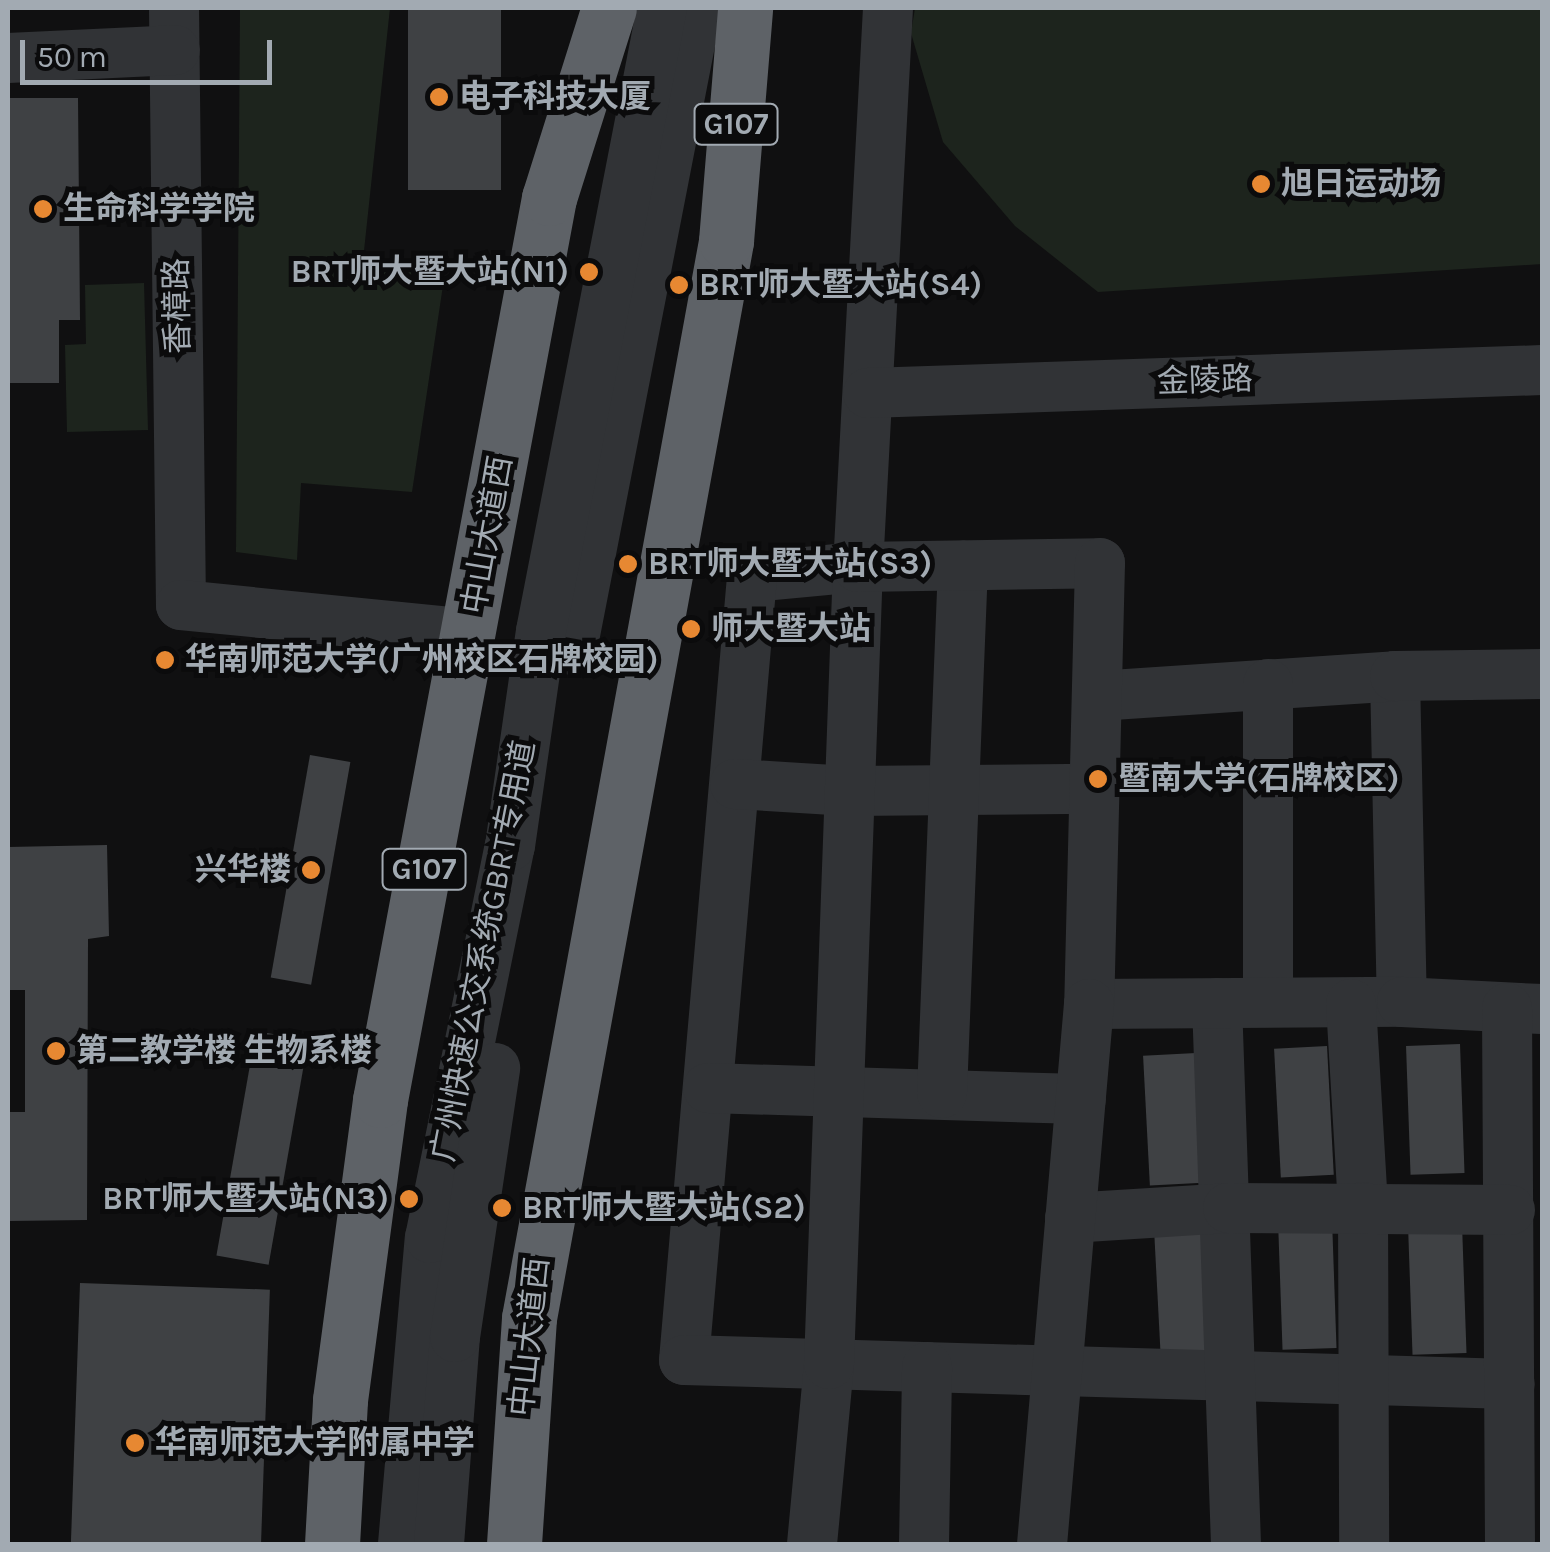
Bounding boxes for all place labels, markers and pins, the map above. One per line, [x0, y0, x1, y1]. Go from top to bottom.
place label: 电子科技大厦 [459, 78, 651, 116]
marker: 电子科技大厦 [428, 86, 450, 108]
place label: 旭日运动场 [1281, 165, 1441, 203]
marker: 旭日运动场 [1250, 173, 1272, 195]
place label: 生命科学学院 [63, 190, 255, 228]
marker: 生命科学学院 [32, 198, 54, 220]
place label: BRT师大暨大站(N1) [291, 253, 569, 291]
marker: BRT师大暨大站(N1) [578, 261, 600, 283]
place label: BRT师大暨大站(S4) [699, 266, 982, 304]
marker: BRT师大暨大站(S4) [668, 274, 690, 296]
place label: BRT师大暨大站(S3) [648, 545, 932, 583]
marker: BRT师大暨大站(S3) [617, 553, 639, 575]
place label: 师大暨大站 [711, 610, 871, 648]
marker: 师大暨大站 [680, 618, 702, 640]
place label: 华南师范大学(广州校区石牌校园) [185, 641, 659, 679]
marker: 华南师范大学(广州校区石牌校园) [154, 649, 176, 671]
place label: 暨南大学(石牌校区) [1118, 760, 1400, 798]
marker: 暨南大学(石牌校区) [1087, 768, 1109, 790]
place label: 兴华楼 [195, 851, 291, 889]
marker: 兴华楼 [300, 859, 322, 881]
place label: 第二教学楼 生物系楼 [76, 1032, 372, 1070]
marker: 第二教学楼 生物系楼 [45, 1040, 67, 1062]
place label: BRT师大暨大站(N3) [102, 1180, 389, 1218]
marker: BRT师大暨大站(N3) [398, 1188, 420, 1210]
place label: BRT师大暨大站(S2) [522, 1189, 806, 1227]
marker: BRT师大暨大站(S2) [491, 1197, 513, 1219]
place label: 华南师范大学附属中学 [155, 1424, 475, 1462]
marker: 华南师范大学附属中学 [124, 1432, 146, 1454]

